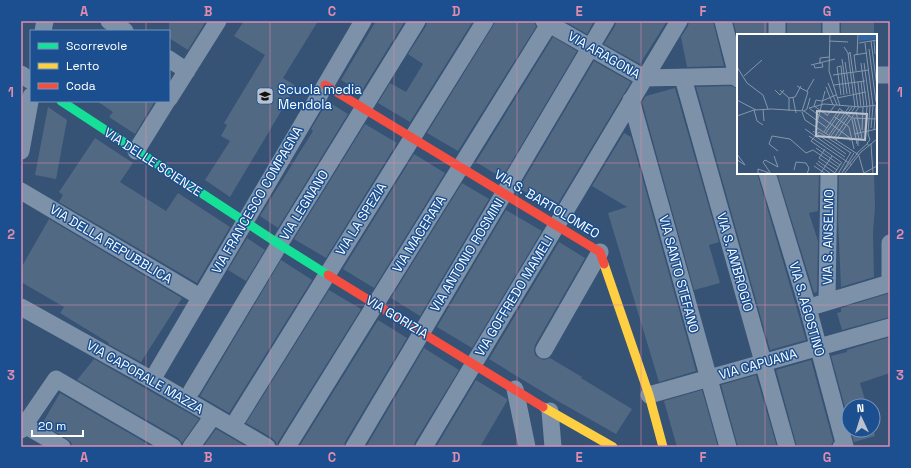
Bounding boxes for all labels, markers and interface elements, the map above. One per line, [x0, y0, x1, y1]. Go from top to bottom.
text: A [80, 3, 89, 20]
text: B [204, 3, 213, 20]
text: C [328, 3, 336, 20]
text: D [452, 3, 461, 20]
text: E [575, 3, 583, 20]
text: F [700, 3, 707, 20]
text: G [823, 3, 831, 20]
street label: VIA ARAGONA [565, 27, 643, 83]
legend [30, 30, 170, 102]
inset map [737, 34, 877, 174]
text: Scorrevole [66, 38, 127, 54]
text: Lento [66, 58, 100, 74]
text: Coda [66, 78, 96, 94]
place label: Scuola media Mendola [278, 81, 362, 113]
text: 1 [8, 84, 14, 101]
text: 1 [897, 84, 903, 101]
school or university icon: Scuola media Mendola [255, 86, 275, 106]
street label: VIA FRANCESCO COMPAGNA [208, 123, 306, 277]
street label: VIA DELLE SCIENZE [101, 124, 205, 200]
street label: VIA S. BARTOLOMEO [491, 166, 603, 242]
street label: VIA LEGNANO [276, 167, 332, 243]
street label: VIA LA SPEZIA [332, 179, 390, 259]
street label: VIA S. ANSELMO [819, 189, 837, 285]
street label: VIA MACERATA [389, 192, 449, 276]
street label: VIA ANTONIO ROSMINI [426, 195, 508, 315]
street label: VIA DELLA REPUBBLICA [47, 201, 175, 287]
street label: VIA S. AMBROGIO [713, 211, 757, 313]
street label: VIA SANTO STEFANO [655, 213, 703, 335]
text: 2 [7, 226, 15, 243]
text: 2 [896, 226, 904, 243]
street label: VIA GOFFREDO MAMELI [471, 232, 557, 360]
street label: VIA S. AGOSTINO [785, 260, 829, 358]
street label: VIA GORIZIA [363, 292, 431, 342]
street label: VIA CAPORALE MAZZA [83, 337, 207, 417]
street label: VIA CAPUANA [717, 345, 799, 383]
text: 3 [7, 367, 15, 384]
text: 3 [896, 367, 904, 384]
north arrow [841, 398, 881, 438]
text: N [856, 401, 864, 415]
scale bar [32, 412, 83, 438]
text: 20 m [38, 418, 66, 434]
text: A [80, 449, 89, 466]
text: B [204, 449, 213, 466]
text: C [328, 449, 336, 466]
text: D [452, 449, 461, 466]
text: E [575, 449, 583, 466]
text: F [700, 449, 707, 466]
text: G [823, 449, 831, 466]

